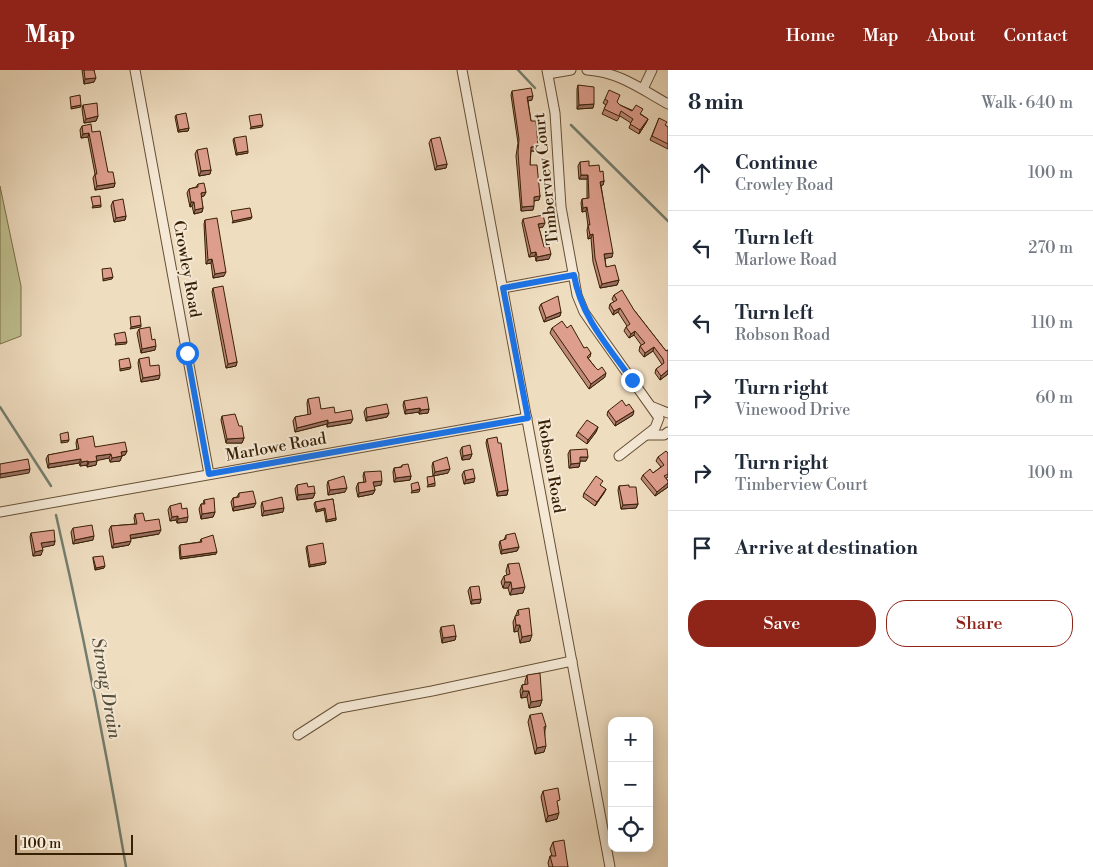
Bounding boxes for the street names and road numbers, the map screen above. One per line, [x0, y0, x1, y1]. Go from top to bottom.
street label: Timberview Court [529, 112, 563, 246]
street label: Crowley Road [169, 219, 205, 319]
street label: Robson Road [533, 417, 569, 515]
street label: Marlowe Road [224, 428, 328, 466]

